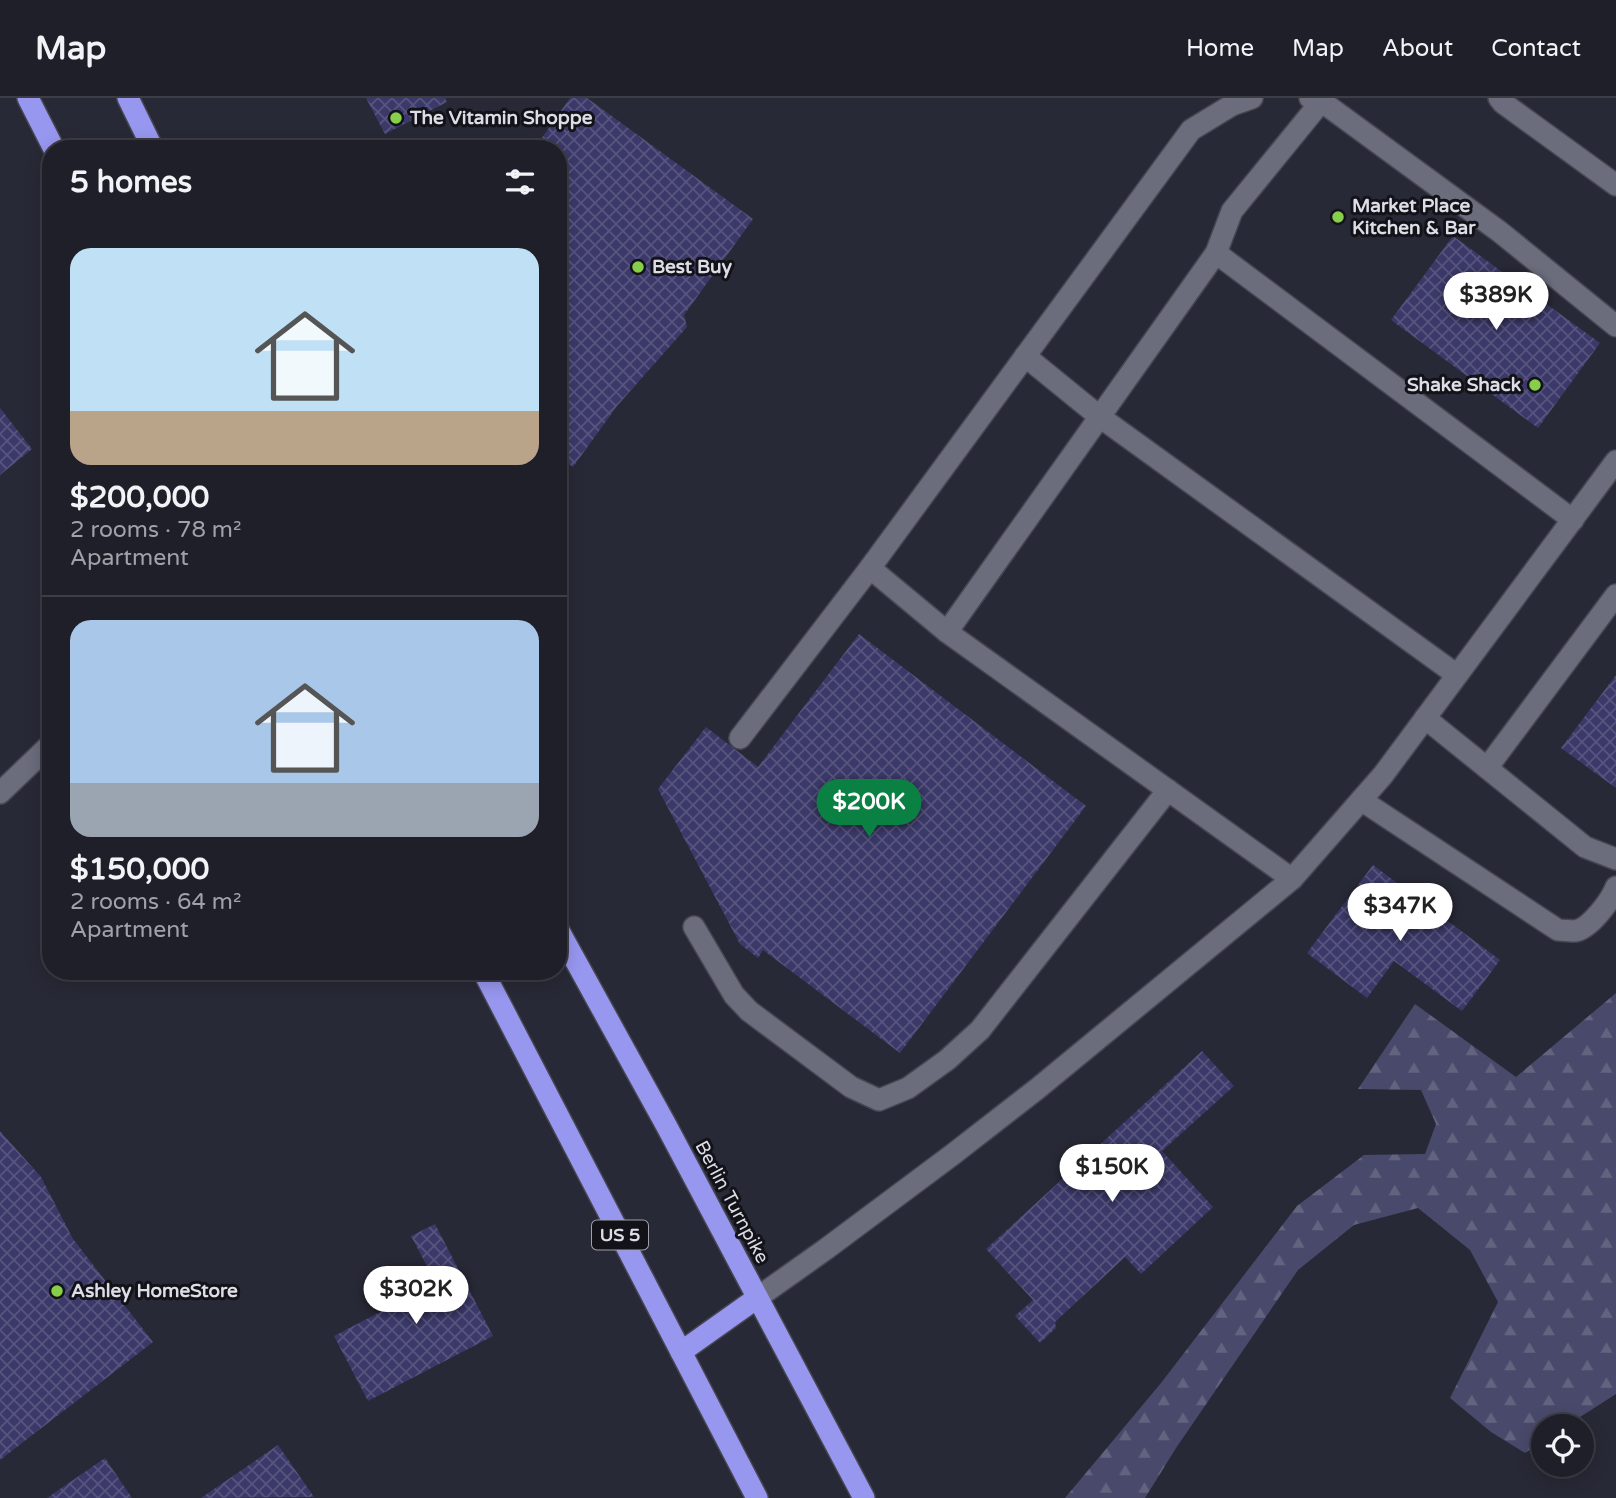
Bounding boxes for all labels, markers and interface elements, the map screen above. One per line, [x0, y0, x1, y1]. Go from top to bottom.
text: Map [35, 29, 106, 68]
text: Home [1186, 34, 1254, 63]
text: Map [1292, 34, 1344, 63]
text: About [1382, 34, 1453, 63]
text: Contact [1491, 34, 1581, 63]
place label: The Vitamin Shoppe [409, 107, 593, 130]
marker: The Vitamin Shoppe [388, 110, 404, 126]
icon: filters [501, 163, 539, 201]
text: 5 homes [70, 164, 192, 201]
place label: Market Place Kitchen & Bar [1352, 195, 1476, 239]
marker: Market Place Kitchen & Bar [1330, 209, 1346, 225]
place label: Best Buy [652, 256, 733, 279]
marker: Best Buy [630, 259, 646, 275]
pin: $389K [1447, 272, 1545, 332]
text: $389K [1460, 281, 1532, 309]
icon: home [242, 293, 368, 419]
place label: Shake Shack [1407, 374, 1522, 396]
marker: Shake Shack [1527, 377, 1543, 393]
text: $200,000 [70, 479, 209, 516]
text: 2 rooms · 78 m² [70, 516, 241, 544]
text: Apartment [70, 544, 189, 572]
icon: home [242, 665, 368, 791]
pin: $200K [820, 780, 918, 839]
text: $200K [833, 788, 905, 816]
text: $150,000 [70, 851, 209, 888]
pin: $347K [1351, 884, 1449, 943]
text: 2 rooms · 64 m² [70, 888, 241, 916]
text: $347K [1364, 892, 1436, 920]
text: Apartment [70, 916, 189, 944]
street label: Berlin Turnpike [690, 1137, 774, 1267]
pin: $150K [1063, 1144, 1161, 1204]
text: $150K [1076, 1153, 1148, 1181]
road number: US 5 [592, 1220, 648, 1250]
pin: $302K [367, 1266, 465, 1326]
text: $302K [380, 1275, 452, 1303]
place label: Ashley HomeStore [71, 1280, 238, 1303]
marker: Ashley HomeStore [49, 1283, 65, 1299]
map controls [1531, 1414, 1594, 1477]
button: locate [1531, 1414, 1594, 1477]

